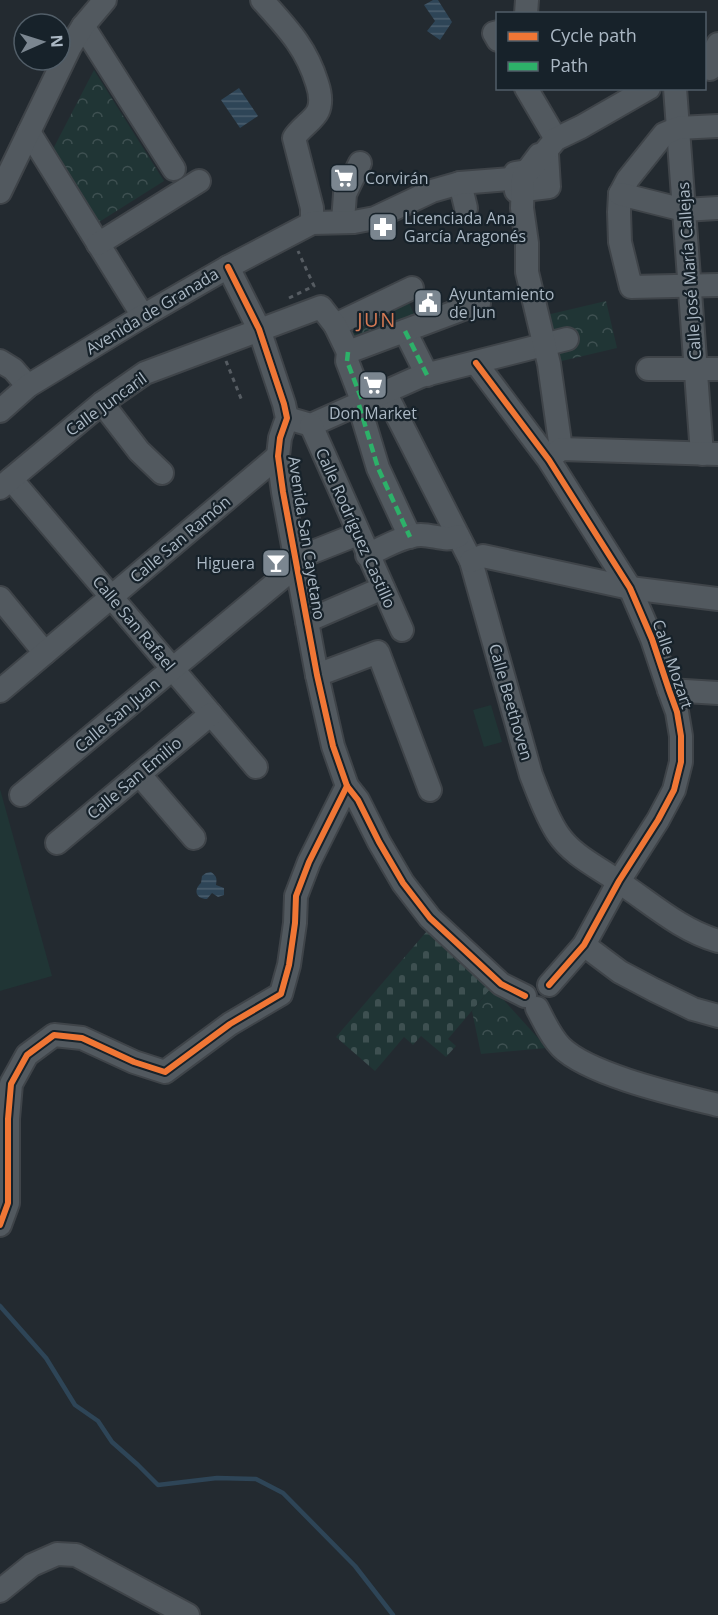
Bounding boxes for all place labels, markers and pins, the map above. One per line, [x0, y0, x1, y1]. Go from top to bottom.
supermarket icon: Corvirán [328, 162, 360, 194]
place label: Corvirán [365, 167, 429, 189]
place label: Licenciada Ana García Aragonés [404, 207, 526, 247]
pharmacy icon: Licenciada Ana García Aragonés [367, 211, 399, 243]
place label: Ayuntamiento de Jun [449, 283, 554, 323]
public building icon: Ayuntamiento de Jun [412, 287, 444, 319]
supermarket icon: Don Market [357, 369, 389, 401]
place label: Don Market [329, 402, 417, 424]
bar icon: Higuera [260, 547, 292, 579]
place label: Higuera [196, 552, 255, 574]

